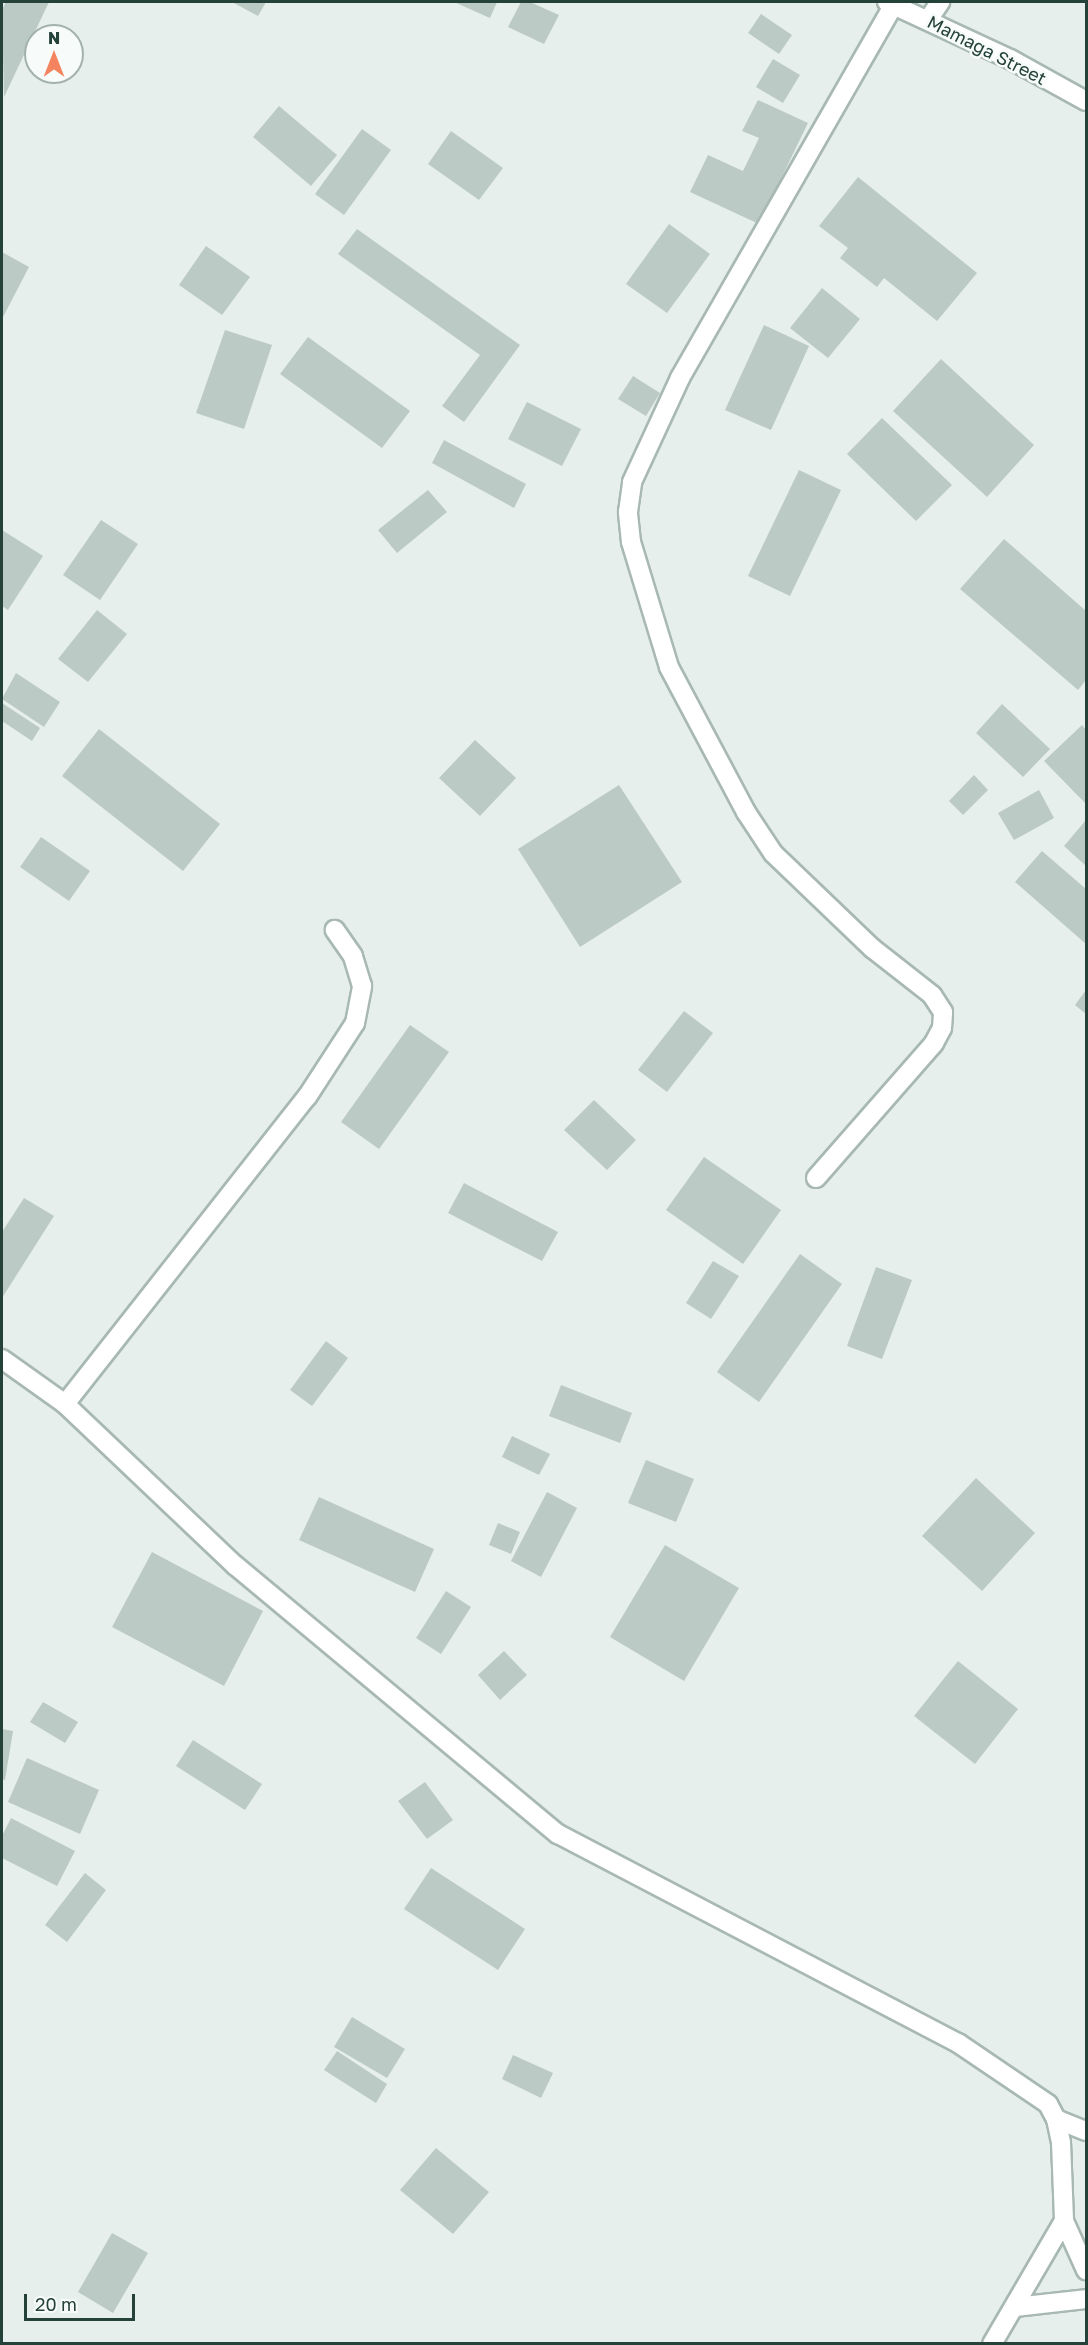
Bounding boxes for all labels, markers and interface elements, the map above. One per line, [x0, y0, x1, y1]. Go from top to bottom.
street label: Mamaga Street [924, 11, 1050, 89]
north arrow [24, 24, 84, 84]
text: N [48, 28, 60, 48]
scale bar [27, 2282, 138, 2320]
text: 20 m [35, 2293, 77, 2315]

